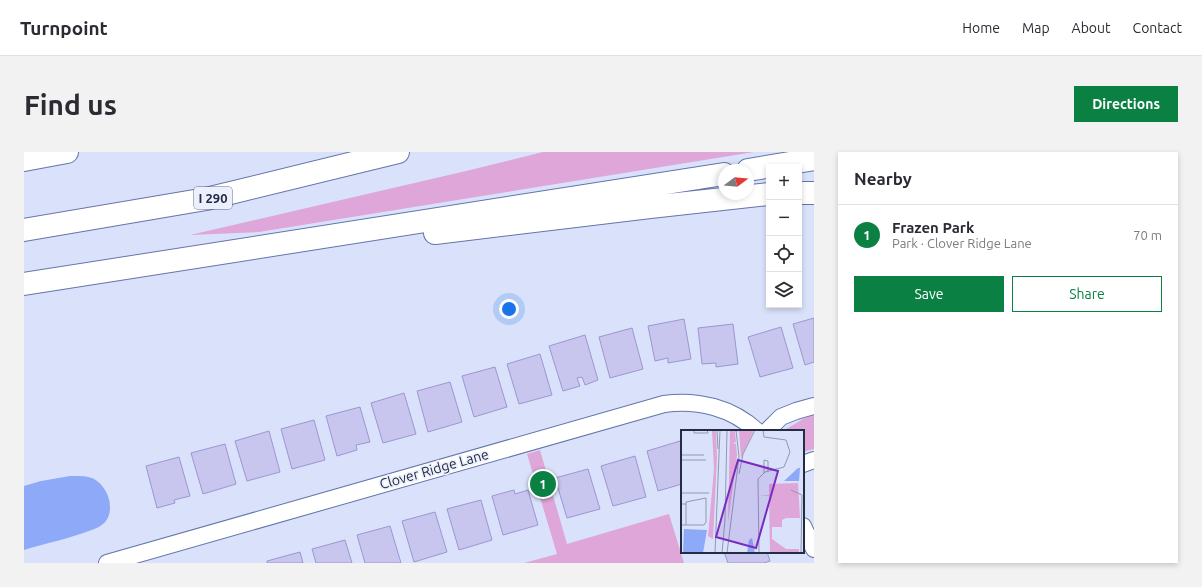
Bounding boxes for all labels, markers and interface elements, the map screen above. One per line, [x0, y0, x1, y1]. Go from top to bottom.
text: Turnpoint [20, 17, 108, 39]
text: Home [962, 20, 1000, 36]
text: Map [1022, 20, 1050, 36]
text: About [1072, 20, 1111, 36]
text: Contact [1133, 20, 1182, 36]
button: Directions [1074, 86, 1178, 122]
text: Find us [24, 89, 117, 120]
north arrow [718, 164, 754, 200]
map controls [766, 164, 802, 308]
button: + [766, 164, 802, 200]
text: Nearby [854, 169, 912, 188]
road number: I 290 [194, 187, 232, 209]
button: − [766, 200, 802, 236]
text: Frazen Park [892, 219, 974, 236]
text: 1 [863, 228, 871, 242]
text: 70 m [1133, 228, 1162, 242]
button: locate [766, 236, 802, 272]
text: Park · Clover Ridge Lane [892, 236, 1032, 250]
button: layers [766, 272, 802, 308]
button: Save [854, 276, 1004, 312]
button: Share [1012, 276, 1162, 312]
your location [499, 299, 519, 319]
inset map [681, 430, 804, 553]
street label: Clover Ridge Lane [378, 446, 490, 492]
pin: 1 [530, 469, 556, 499]

